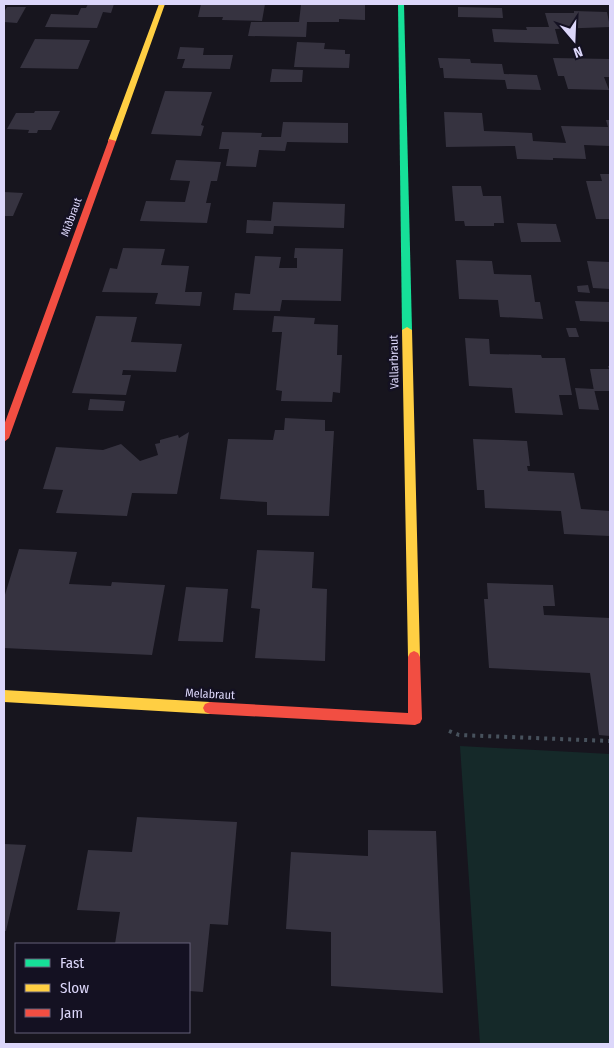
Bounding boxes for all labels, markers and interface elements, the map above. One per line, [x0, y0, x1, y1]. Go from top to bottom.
north arrow [549, 15, 599, 65]
text: N [571, 42, 585, 61]
street label: Miðbraut [58, 196, 85, 238]
street label: Vallarbraut [387, 335, 401, 389]
street label: Melabraut [185, 686, 235, 702]
legend [15, 943, 190, 1033]
text: Fast [60, 954, 84, 972]
text: Slow [60, 979, 89, 997]
text: Jam [60, 1004, 83, 1022]

